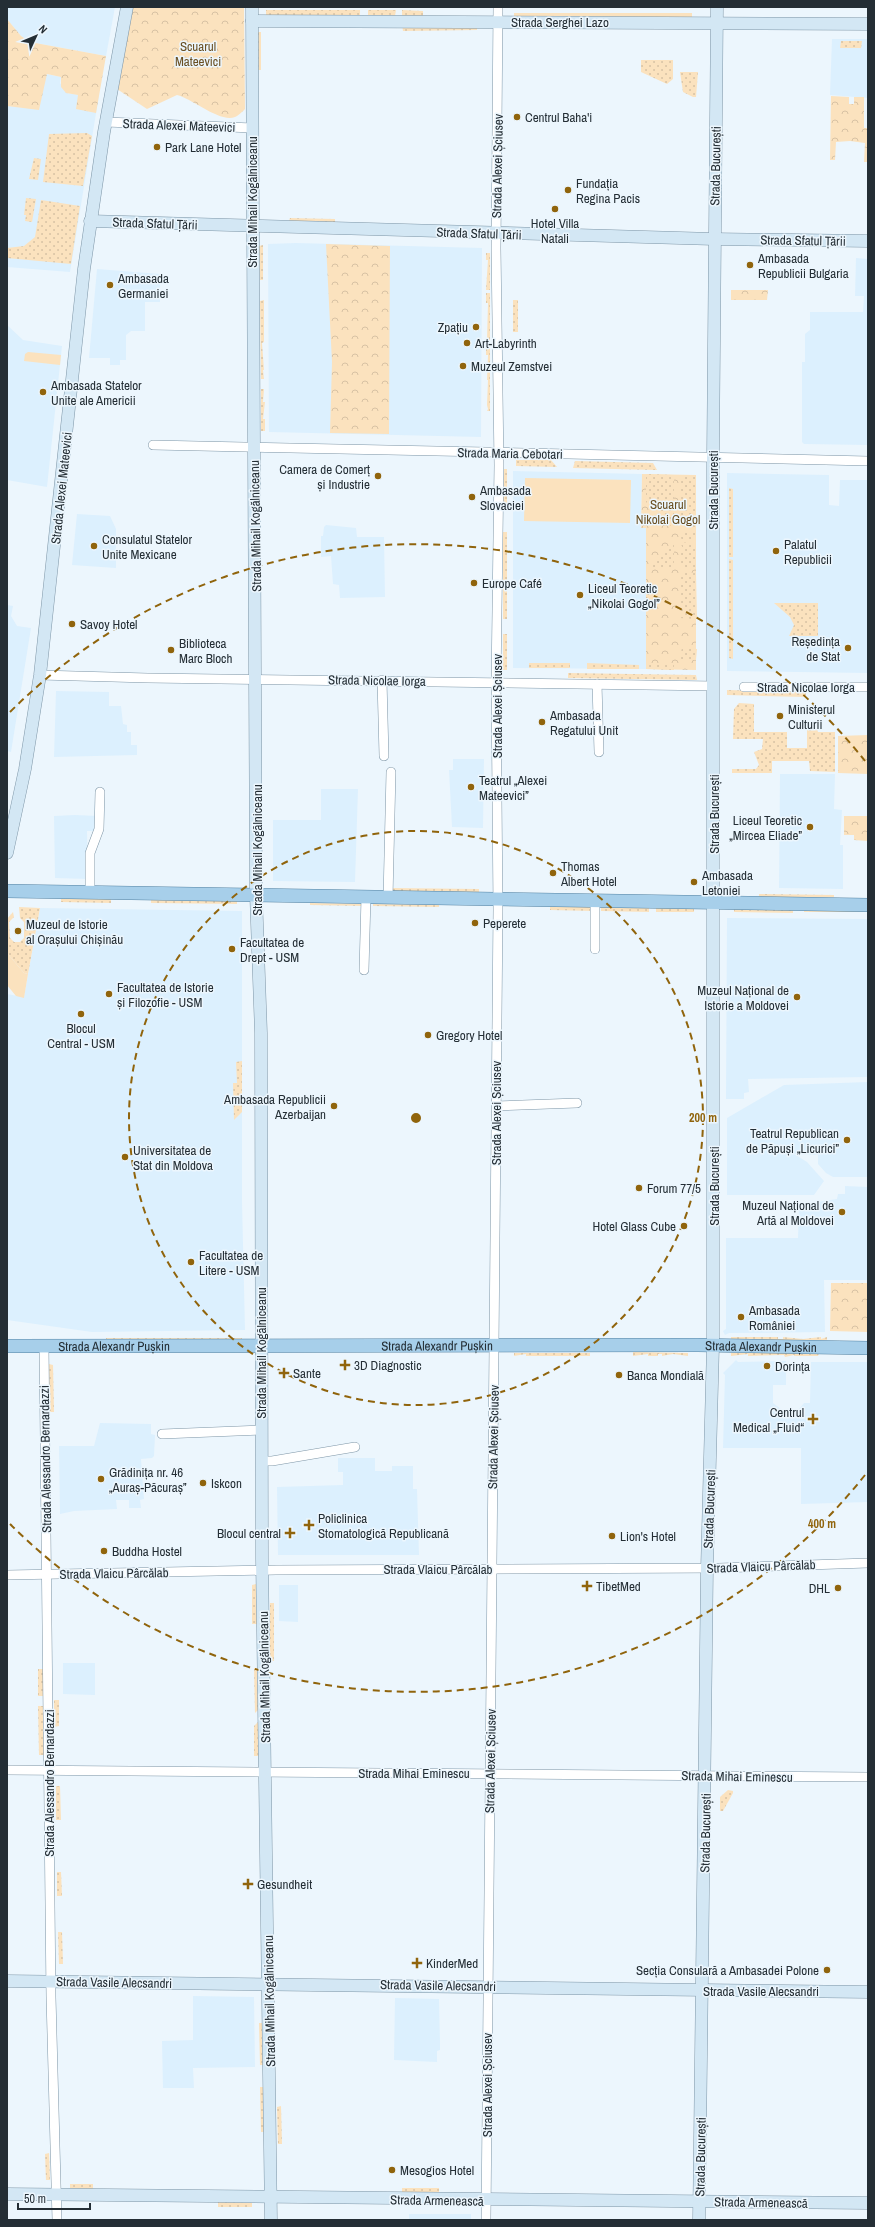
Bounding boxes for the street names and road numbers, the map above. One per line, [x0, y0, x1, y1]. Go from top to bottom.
street label: Strada Serghei Lazo [511, 14, 609, 31]
street label: Strada Alexei Șciusev [488, 113, 507, 218]
street label: Strada Alexei Mateevici [122, 115, 236, 136]
street label: Strada București [706, 126, 725, 206]
street label: Strada Mihail Kogălniceanu [244, 136, 261, 268]
street label: Strada Sfatul Țării [112, 214, 198, 233]
street label: Strada Sfatul Țării [436, 224, 522, 243]
street label: Strada Sfatul Țării [760, 231, 846, 250]
street label: Strada Alexei Mateevici [47, 431, 76, 545]
street label: Strada Maria Cebotari [457, 444, 563, 463]
street label: Strada București [705, 450, 722, 530]
street label: Strada Mihail Kogălniceanu [246, 460, 265, 592]
street label: Strada Alexei Șciusev [489, 653, 506, 758]
street label: Strada Nicolae Iorga [328, 671, 426, 690]
street label: Strada Nicolae Iorga [757, 679, 855, 696]
street label: Strada București [706, 774, 723, 854]
street label: Strada Mihail Kogălniceanu [249, 784, 266, 916]
street label: Strada Alexei Șciusev [488, 1060, 505, 1165]
street label: Strada București [706, 1146, 723, 1226]
street label: Strada Mihail Kogălniceanu [253, 1287, 270, 1419]
street label: Strada Alexandr Pușkin [381, 1337, 493, 1354]
street label: Strada Alexandr Pușkin [705, 1337, 817, 1356]
street label: Strada Alexandr Pușkin [58, 1338, 170, 1355]
street label: Strada Alexei Șciusev [484, 1384, 503, 1489]
street label: Strada Alessandro Bernardazzi [36, 1385, 55, 1533]
street label: Strada București [700, 1469, 719, 1549]
street label: Strada Vlaicu Pârcălab [706, 1556, 816, 1577]
street label: Strada Vlaicu Pârcălab [383, 1561, 493, 1578]
street label: Strada Vlaicu Pârcălab [59, 1564, 169, 1583]
street label: Strada Mihail Kogălniceanu [255, 1611, 274, 1743]
street label: Strada Alexei Șciusev [481, 1708, 500, 1813]
street label: Strada Alessandro Bernardazzi [41, 1709, 58, 1857]
street label: Strada Mihai Eminescu [358, 1765, 470, 1782]
street label: Strada Mihai Eminescu [681, 1767, 793, 1786]
street label: Strada București [696, 1793, 715, 1873]
street label: Strada Mihail Kogălniceanu [260, 1935, 279, 2067]
street label: Strada Vasile Alecsandri [56, 1973, 172, 1992]
street label: Strada Vasile Alecsandri [380, 1976, 496, 1995]
street label: Strada Vasile Alecsandri [703, 1983, 819, 2000]
street label: Strada Alexei Șciusev [479, 2032, 496, 2137]
street label: Strada București [691, 2117, 710, 2197]
street label: Strada Armenească [390, 2191, 484, 2210]
street label: Strada Armenească [714, 2193, 808, 2212]

